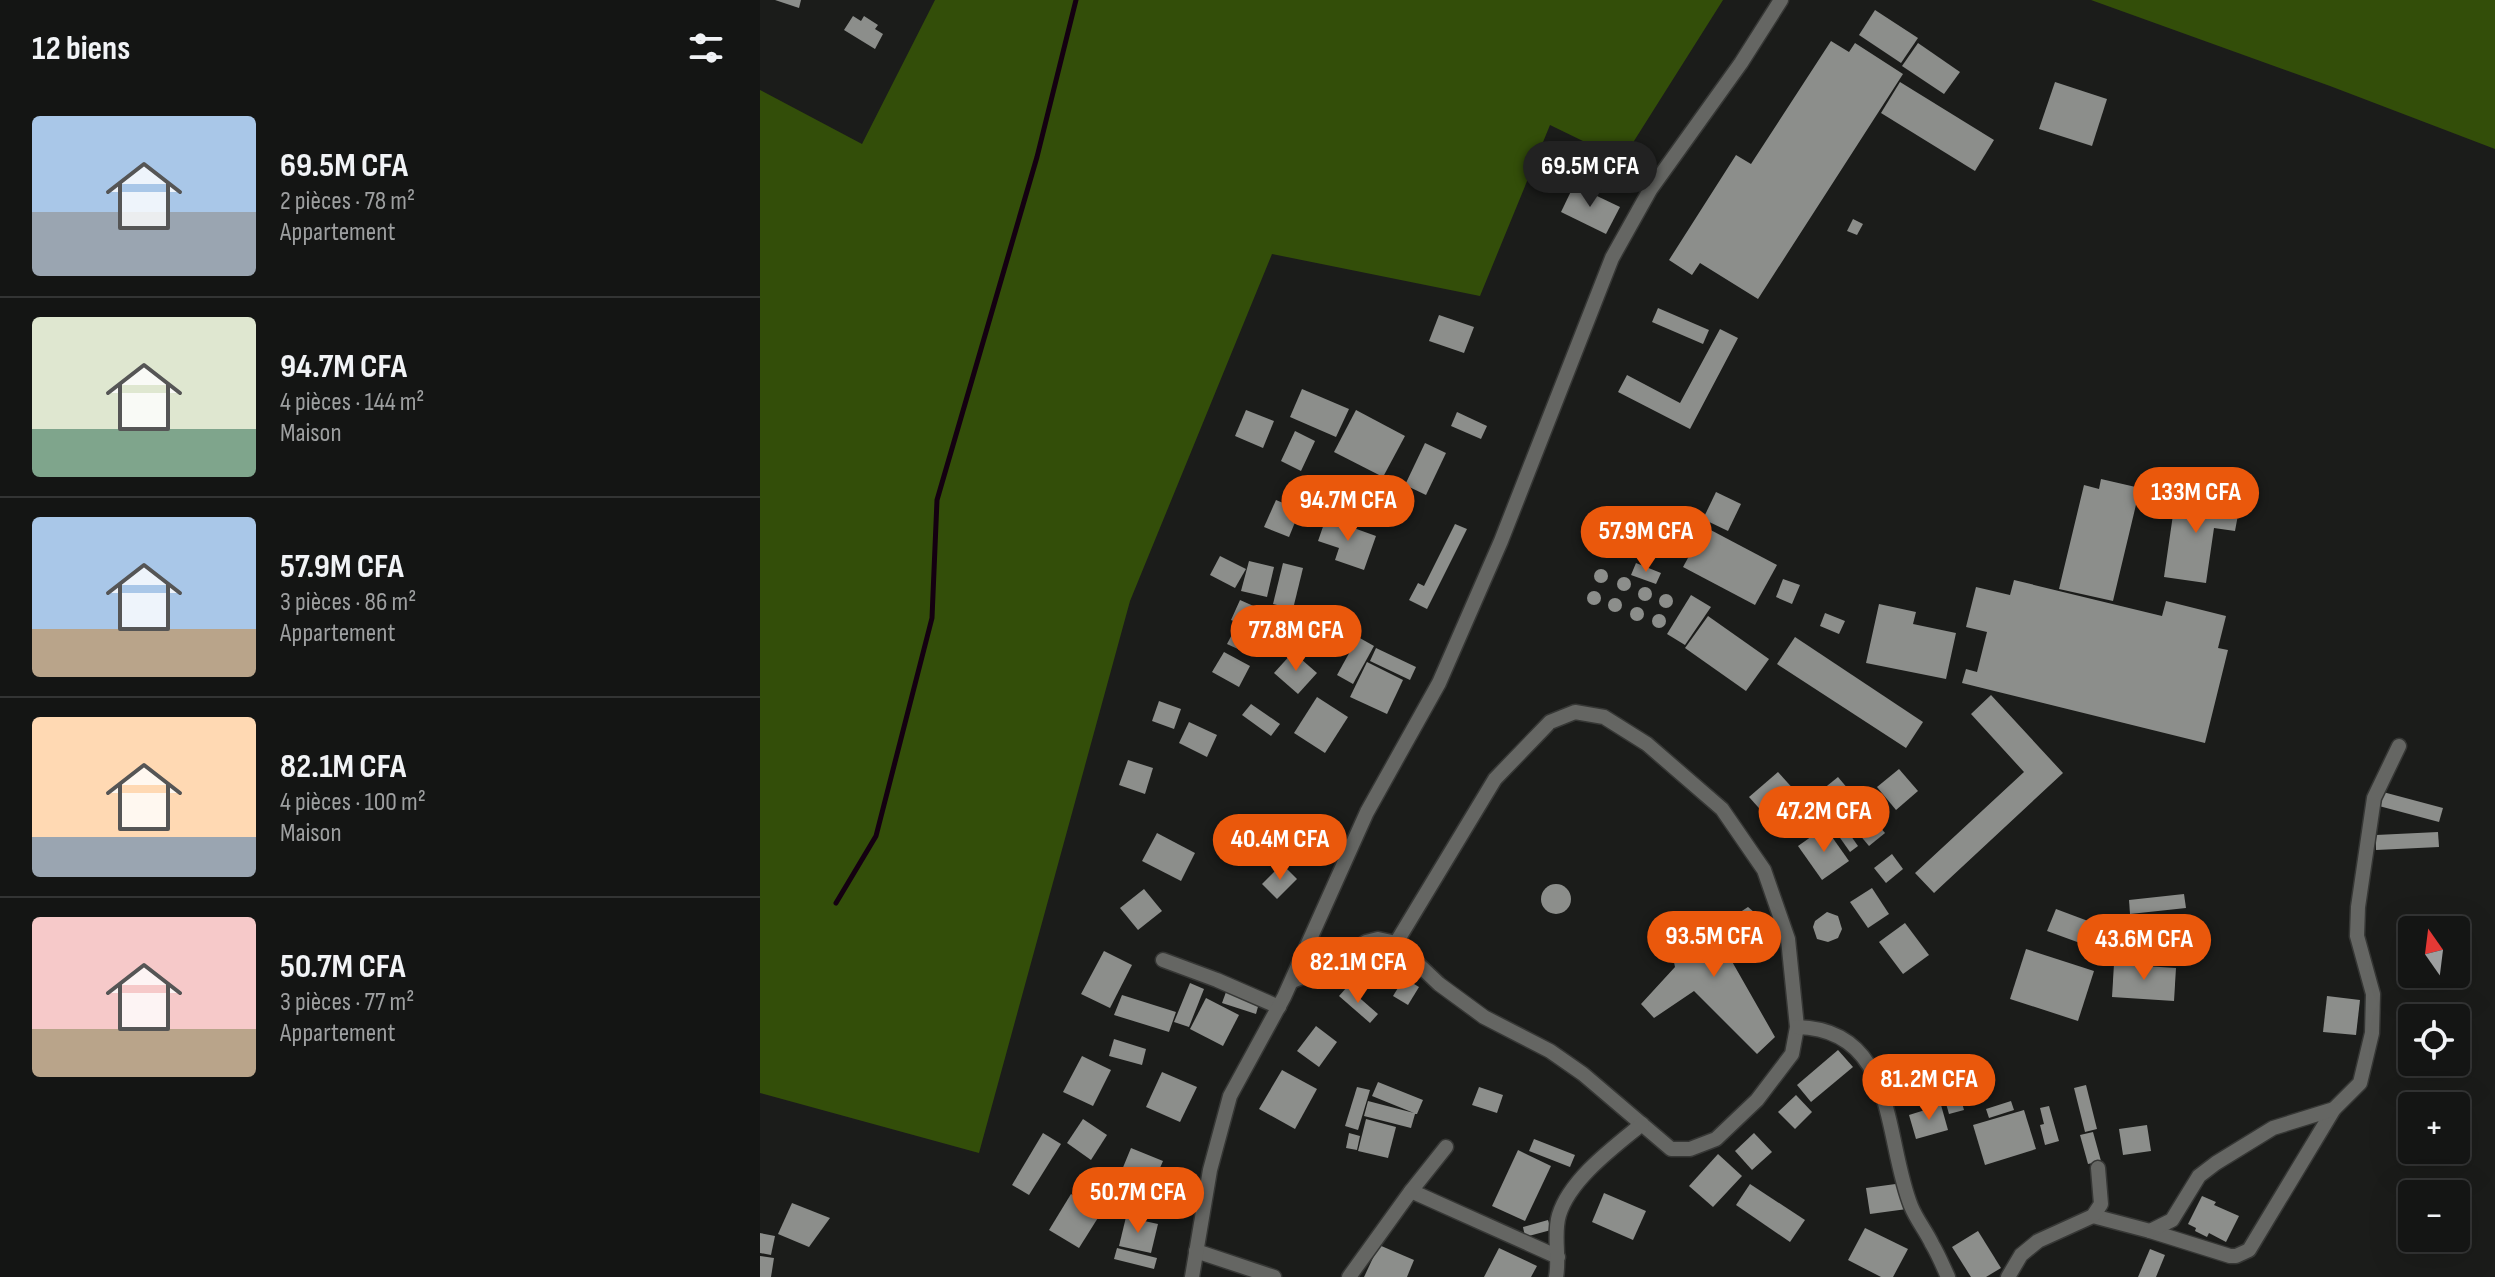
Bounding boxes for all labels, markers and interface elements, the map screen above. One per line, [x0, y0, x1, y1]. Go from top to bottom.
icon: filters [684, 26, 728, 70]
text: 12 biens [32, 28, 130, 69]
pin: 69.5M CFA [1498, 141, 1682, 209]
text: 69.5M CFA [280, 145, 408, 186]
icon: home [96, 148, 192, 244]
text: 69.5M CFA [1541, 151, 1639, 182]
text: 2 pièces · 78 m² [280, 186, 415, 217]
text: Appartement [280, 217, 395, 248]
text: 94.7M CFA [280, 346, 407, 387]
icon: home [96, 349, 192, 445]
text: 4 pièces · 144 m² [280, 387, 424, 418]
text: Maison [280, 418, 342, 449]
pin: 133M CFA [2113, 467, 2279, 535]
pin: 94.7M CFA [1256, 475, 1440, 543]
text: 133M CFA [2151, 477, 2241, 508]
text: 94.7M CFA [1299, 485, 1397, 516]
pin: 57.9M CFA [1554, 506, 1738, 574]
text: 57.9M CFA [1599, 516, 1693, 547]
text: 57.9M CFA [280, 546, 404, 587]
icon: home [96, 549, 192, 645]
text: 3 pièces · 86 m² [280, 587, 416, 618]
pin: 77.8M CFA [1204, 605, 1388, 673]
text: 77.8M CFA [1249, 615, 1343, 646]
text: Appartement [280, 618, 395, 649]
text: 82.1M CFA [280, 746, 406, 787]
icon: home [96, 749, 192, 845]
pin: 47.2M CFA [1732, 786, 1916, 854]
text: 4 pièces · 100 m² [280, 787, 426, 818]
text: 47.2M CFA [1777, 796, 1871, 827]
pin: 40.4M CFA [1188, 814, 1372, 882]
text: Maison [280, 818, 342, 849]
text: 40.4M CFA [1231, 824, 1329, 855]
pin: 93.5M CFA [1622, 911, 1806, 979]
pin: 43.6M CFA [2052, 914, 2236, 982]
north arrow [2398, 916, 2470, 988]
map controls [2398, 916, 2470, 1252]
text: 93.5M CFA [1665, 921, 1763, 952]
text: 43.6M CFA [2095, 924, 2193, 955]
pin: 82.1M CFA [1266, 937, 1450, 1005]
text: 50.7M CFA [280, 946, 405, 987]
text: 82.1M CFA [1310, 947, 1406, 978]
icon: home [96, 949, 192, 1045]
text: 3 pièces · 77 m² [280, 987, 414, 1018]
button: locate [2398, 1004, 2470, 1076]
text: Appartement [280, 1018, 395, 1049]
pin: 81.2M CFA [1837, 1054, 2021, 1122]
text: 81.2M CFA [1880, 1064, 1978, 1095]
button: + [2398, 1092, 2470, 1164]
pin: 50.7M CFA [1046, 1167, 1230, 1235]
text: 50.7M CFA [1090, 1177, 1186, 1208]
button: − [2398, 1180, 2470, 1252]

